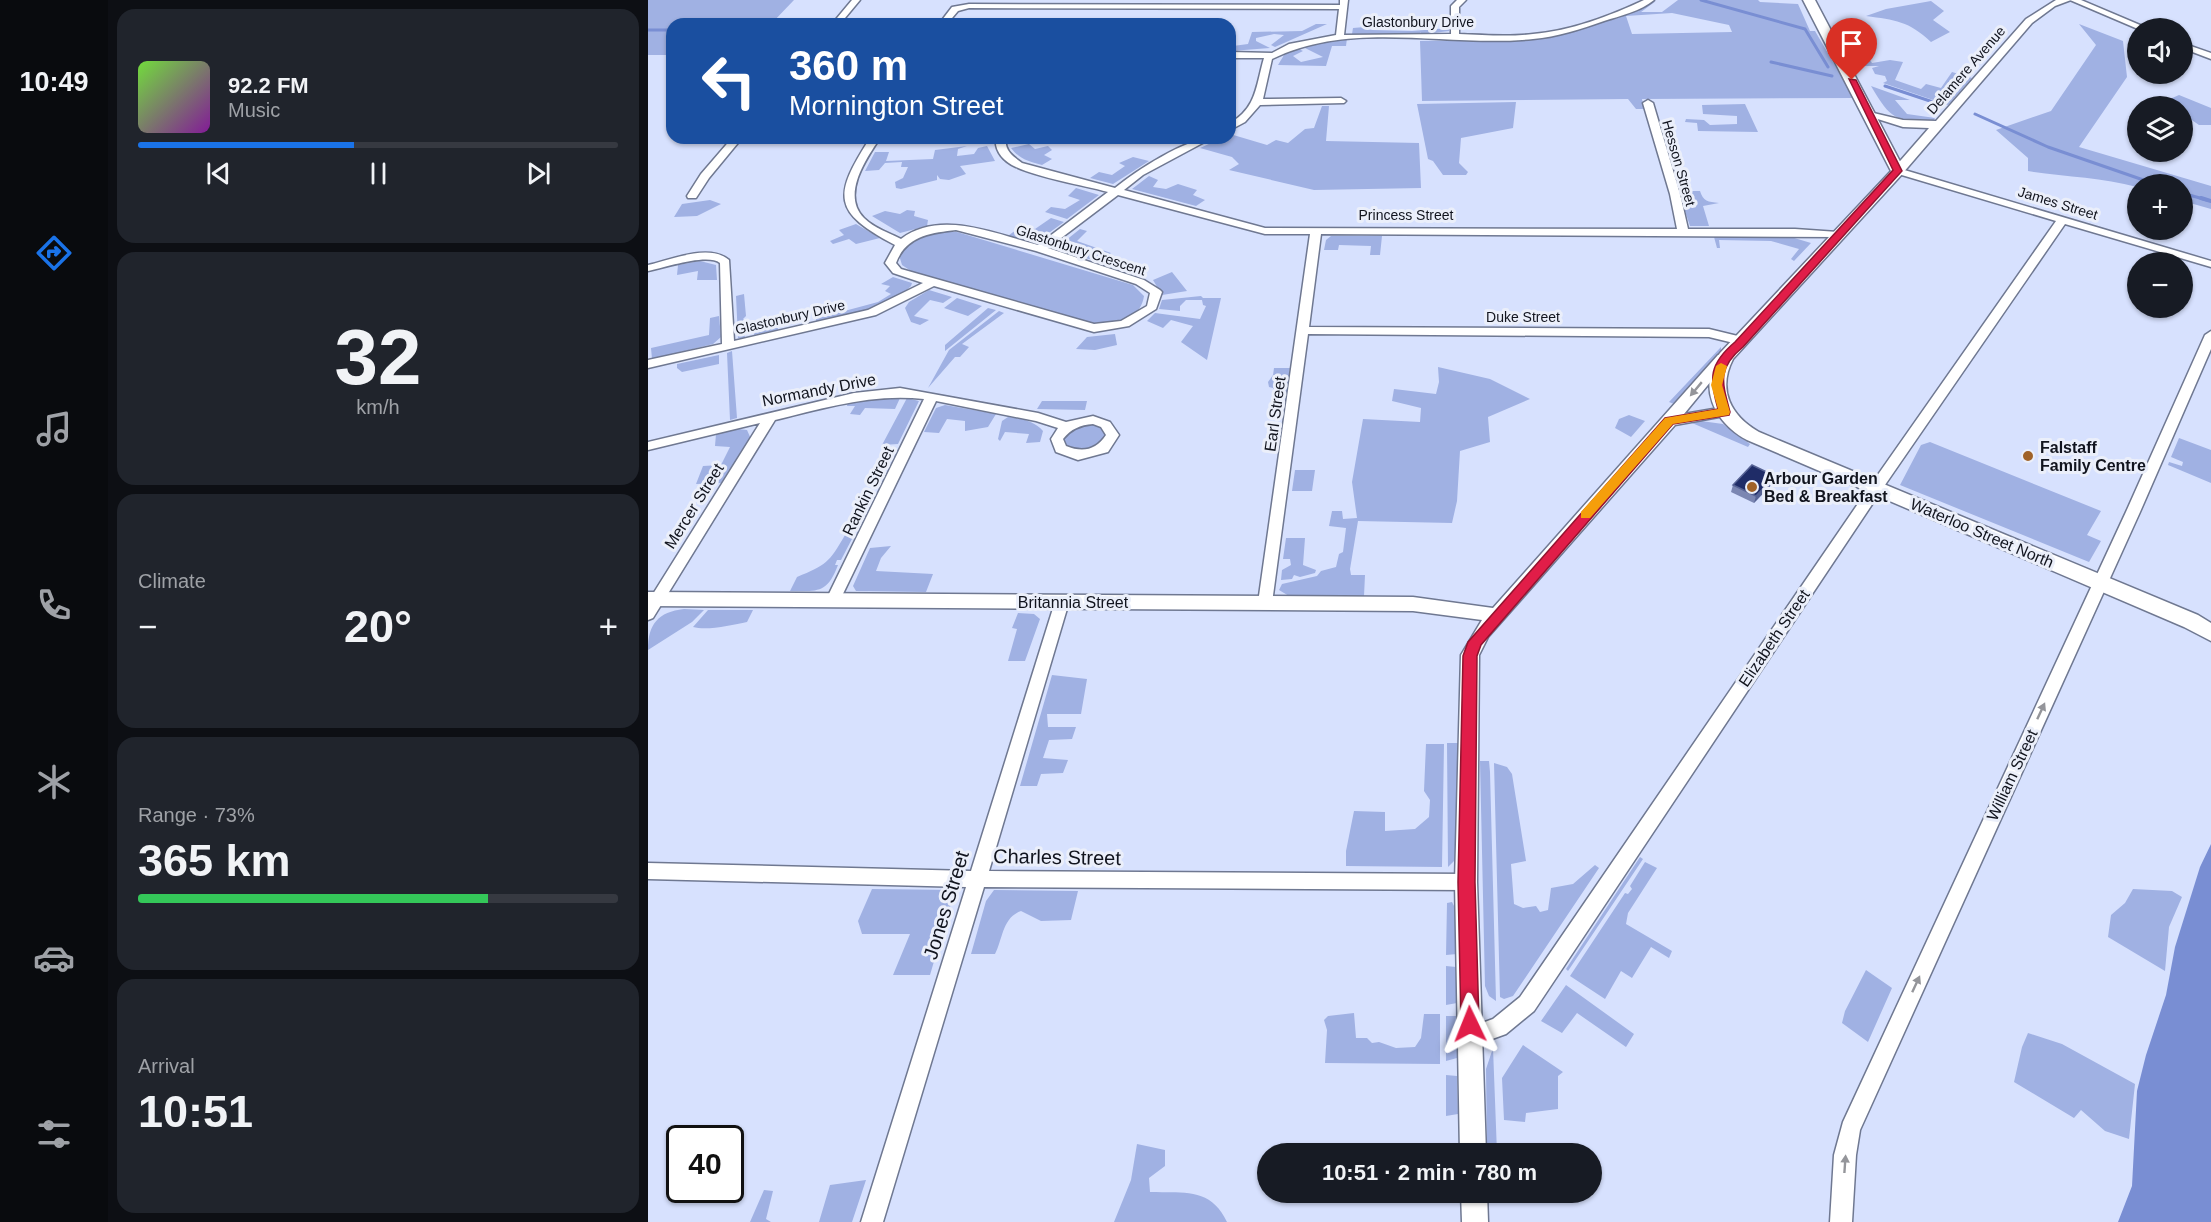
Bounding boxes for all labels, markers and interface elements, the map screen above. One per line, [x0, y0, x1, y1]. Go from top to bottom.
street label: Glastonbury Drive [1362, 14, 1474, 30]
pin [1826, 18, 1877, 80]
map controls [2127, 18, 2193, 318]
button: sound [2127, 18, 2193, 84]
street label: Delamere Avenue [1924, 23, 2009, 117]
icon: arrive [1835, 27, 1868, 60]
icon: left [690, 42, 768, 120]
text: 360 m [789, 42, 908, 89]
text: 10:49 [19, 67, 89, 97]
text: 92.2 FM [228, 73, 309, 98]
text: Mornington Street [789, 91, 1004, 121]
button: layers [2127, 96, 2193, 162]
text: Music [228, 99, 280, 121]
street label: Hesson Street [1659, 118, 1699, 208]
icon: previous [202, 157, 235, 190]
icon: pause [362, 157, 395, 190]
icon: next [522, 157, 555, 190]
button: + [2127, 174, 2193, 240]
street label: James Street [2016, 183, 2100, 223]
street label: Princess Street [1359, 207, 1454, 223]
street label: Glastonbury Crescent [1014, 221, 1148, 279]
icon: directions [33, 232, 75, 274]
button: − [2127, 252, 2193, 318]
street label: Glastonbury Drive [734, 297, 847, 337]
street label: Duke Street [1486, 309, 1560, 325]
text: 32 [335, 313, 421, 401]
street label: Normandy Drive [761, 371, 877, 409]
street label: Earl Street [1261, 375, 1289, 453]
one-way arrow [1690, 381, 1703, 396]
text: km/h [356, 396, 400, 418]
icon: music [33, 408, 75, 450]
place label: Falstaff Family Centre [2040, 439, 2146, 474]
street label: Rankin Street [839, 443, 897, 538]
marker: Falstaff Family Centre [2021, 449, 2035, 463]
street label: Mercer Street [661, 460, 727, 552]
place label: Arbour Garden Bed & Breakfast [1764, 470, 1888, 505]
marker: Arbour Garden Bed & Breakfast [1745, 480, 1759, 494]
street label: Waterloo Street North [1908, 495, 2056, 571]
text: Climate [138, 570, 206, 592]
icon: phone [33, 584, 75, 626]
street label: Elizabeth Street [1735, 586, 1813, 690]
street label: Britannia Street [1018, 594, 1129, 611]
text: 20° [344, 601, 412, 652]
text: − [138, 608, 157, 645]
text: + [599, 608, 618, 645]
one-way arrow [2037, 702, 2046, 719]
street label: William Street [1983, 726, 2041, 823]
icon: climate [33, 761, 75, 803]
text: Range · 73% [138, 804, 255, 826]
text: 365 km [138, 835, 291, 886]
street label: Charles Street [993, 845, 1122, 869]
street label: Jones Street [919, 848, 973, 962]
icon: car [33, 937, 75, 979]
one-way arrow [1912, 975, 1921, 992]
position arrow [1438, 992, 1502, 1056]
text: Arrival [138, 1055, 195, 1077]
text: 10:51 [138, 1086, 253, 1137]
icon: filters [33, 1113, 75, 1155]
speed limit sign: 40 [666, 1125, 744, 1203]
one-way arrow [1840, 1154, 1850, 1173]
text: 10:51 · 2 min · 780 m [1322, 1160, 1537, 1185]

